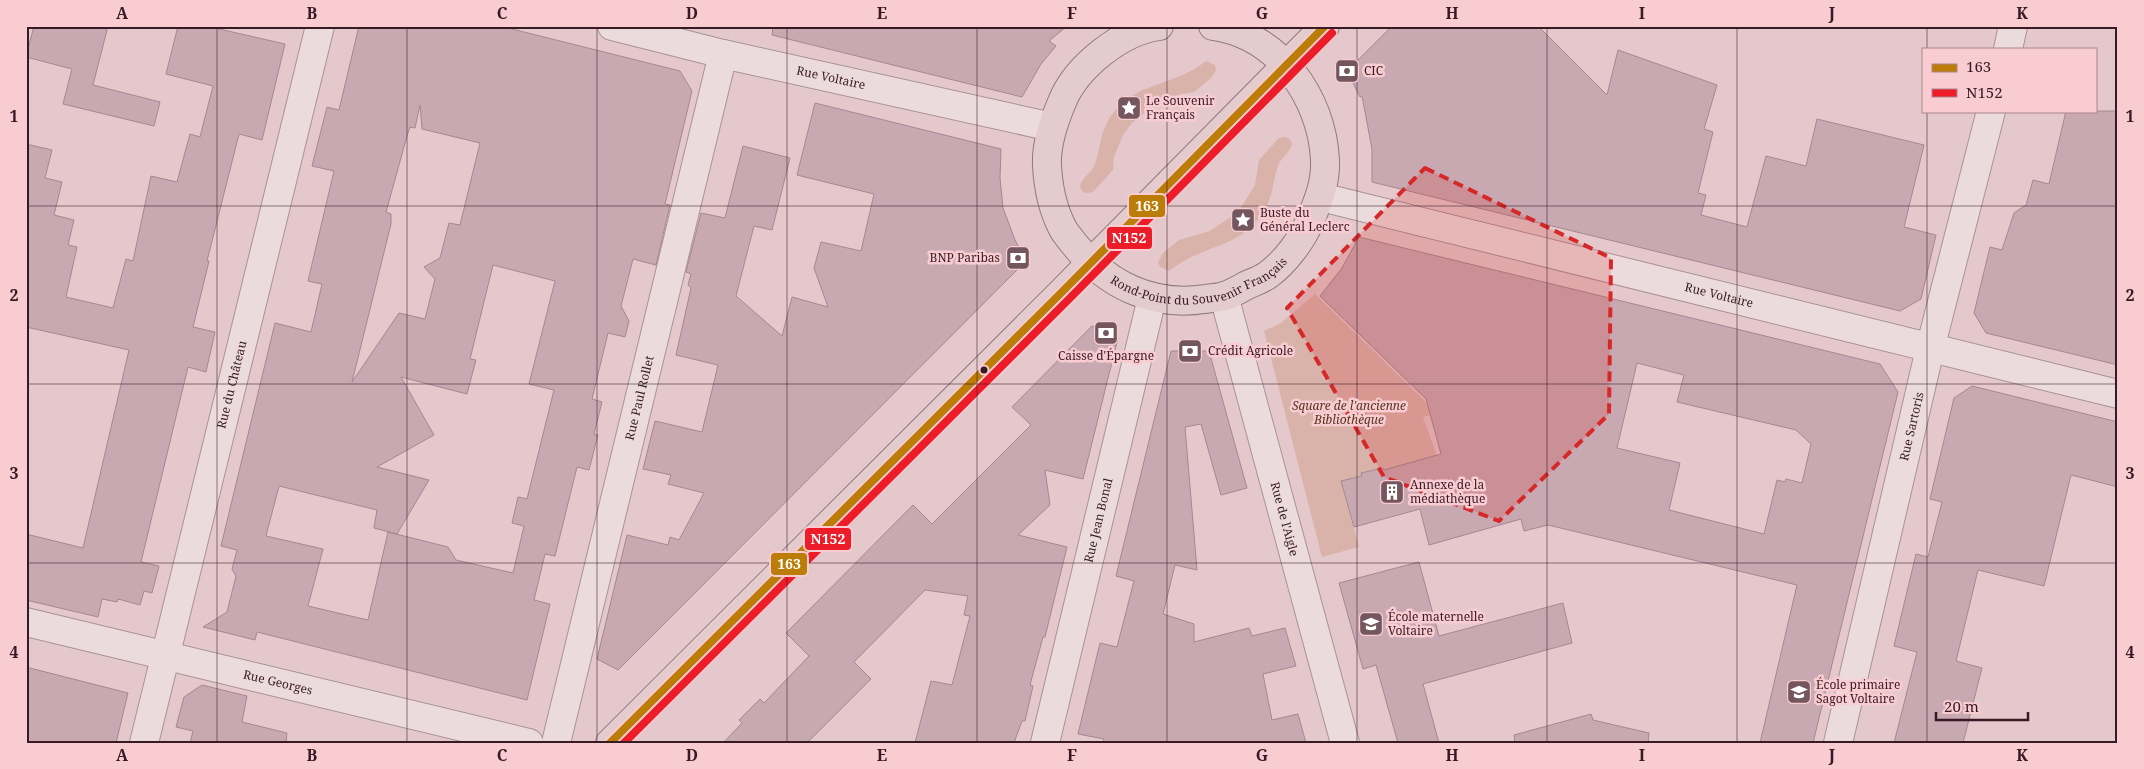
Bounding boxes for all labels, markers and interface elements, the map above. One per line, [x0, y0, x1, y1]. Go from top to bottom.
text: A [116, 2, 129, 24]
text: B [307, 2, 318, 24]
text: C [497, 2, 508, 24]
text: D [686, 2, 698, 24]
text: E [877, 2, 887, 24]
text: F [1067, 2, 1077, 24]
text: G [1256, 2, 1268, 24]
text: H [1445, 2, 1459, 24]
text: I [1639, 2, 1645, 24]
text: J [1828, 2, 1836, 24]
text: K [2016, 2, 2028, 24]
legend [1922, 48, 2096, 112]
text: 163 [1966, 56, 1991, 76]
bank icon: CIC [1334, 58, 1360, 84]
street label: Rue Voltaire [795, 62, 867, 93]
place label: CIC [1364, 62, 1383, 79]
text: N152 [1966, 82, 2003, 102]
place label: Le Souvenir Français [1146, 92, 1215, 123]
place icon: Le Souvenir Français [1116, 95, 1142, 121]
text: 1 [9, 105, 19, 127]
text: 1 [2125, 105, 2135, 127]
line badge: 163 [1128, 194, 1166, 218]
text: 163 [1135, 196, 1159, 215]
place label: Buste du Général Leclerc [1260, 204, 1350, 235]
place icon: Buste du Général Leclerc [1230, 207, 1256, 233]
line badge: N152 [1106, 226, 1153, 250]
text: N152 [1112, 228, 1146, 247]
bank icon: BNP Paribas [1005, 245, 1031, 271]
place label: BNP Paribas [930, 249, 1000, 266]
street label: Rond-Point du Souvenir Français [1107, 253, 1291, 309]
street label: Rue Voltaire [1683, 278, 1755, 312]
text: 2 [9, 284, 19, 306]
text: 2 [2125, 284, 2135, 306]
bank icon: Caisse d'Épargne [1093, 320, 1119, 346]
street label: Rue du Château [212, 338, 251, 430]
bank icon: Crédit Agricole [1177, 338, 1203, 364]
place label: Crédit Agricole [1208, 342, 1293, 359]
place label: Caisse d'Épargne [1058, 347, 1154, 364]
street label: Rue Paul Rollet [621, 354, 658, 442]
unlabelled marker [979, 365, 989, 375]
street label: Rue Sartoris [1895, 390, 1928, 462]
park label: Square de l'ancienne Bibliothèque [1292, 397, 1406, 428]
text: 3 [9, 462, 19, 484]
text: 3 [2125, 462, 2135, 484]
street label: Rue Jean Bonal [1080, 476, 1116, 564]
place label: Annexe de la médiathèque [1410, 476, 1485, 507]
building icon: Annexe de la médiathèque [1379, 479, 1405, 505]
street label: Rue de l'Aigle [1267, 480, 1303, 558]
line badge: N152 [804, 527, 852, 551]
text: N152 [811, 529, 845, 548]
line badge: 163 [770, 552, 808, 576]
text: 163 [777, 554, 801, 573]
place label: École maternelle Voltaire [1388, 608, 1484, 639]
school or university icon: École maternelle Voltaire [1358, 611, 1384, 637]
text: 4 [9, 641, 19, 663]
text: 4 [2125, 641, 2135, 663]
street label: Rue Georges [241, 666, 314, 699]
place label: École primaire Sagot Voltaire [1816, 676, 1900, 707]
school or university icon: École primaire Sagot Voltaire [1786, 679, 1812, 705]
scale bar [1936, 689, 2029, 721]
text: 20 m [1944, 696, 1979, 716]
text: A [116, 744, 129, 766]
text: B [307, 744, 318, 766]
text: C [497, 744, 508, 766]
text: D [686, 744, 698, 766]
text: E [877, 744, 887, 766]
text: F [1067, 744, 1077, 766]
text: G [1256, 744, 1268, 766]
text: H [1445, 744, 1459, 766]
text: I [1639, 744, 1645, 766]
text: J [1828, 744, 1836, 766]
text: K [2016, 744, 2028, 766]

